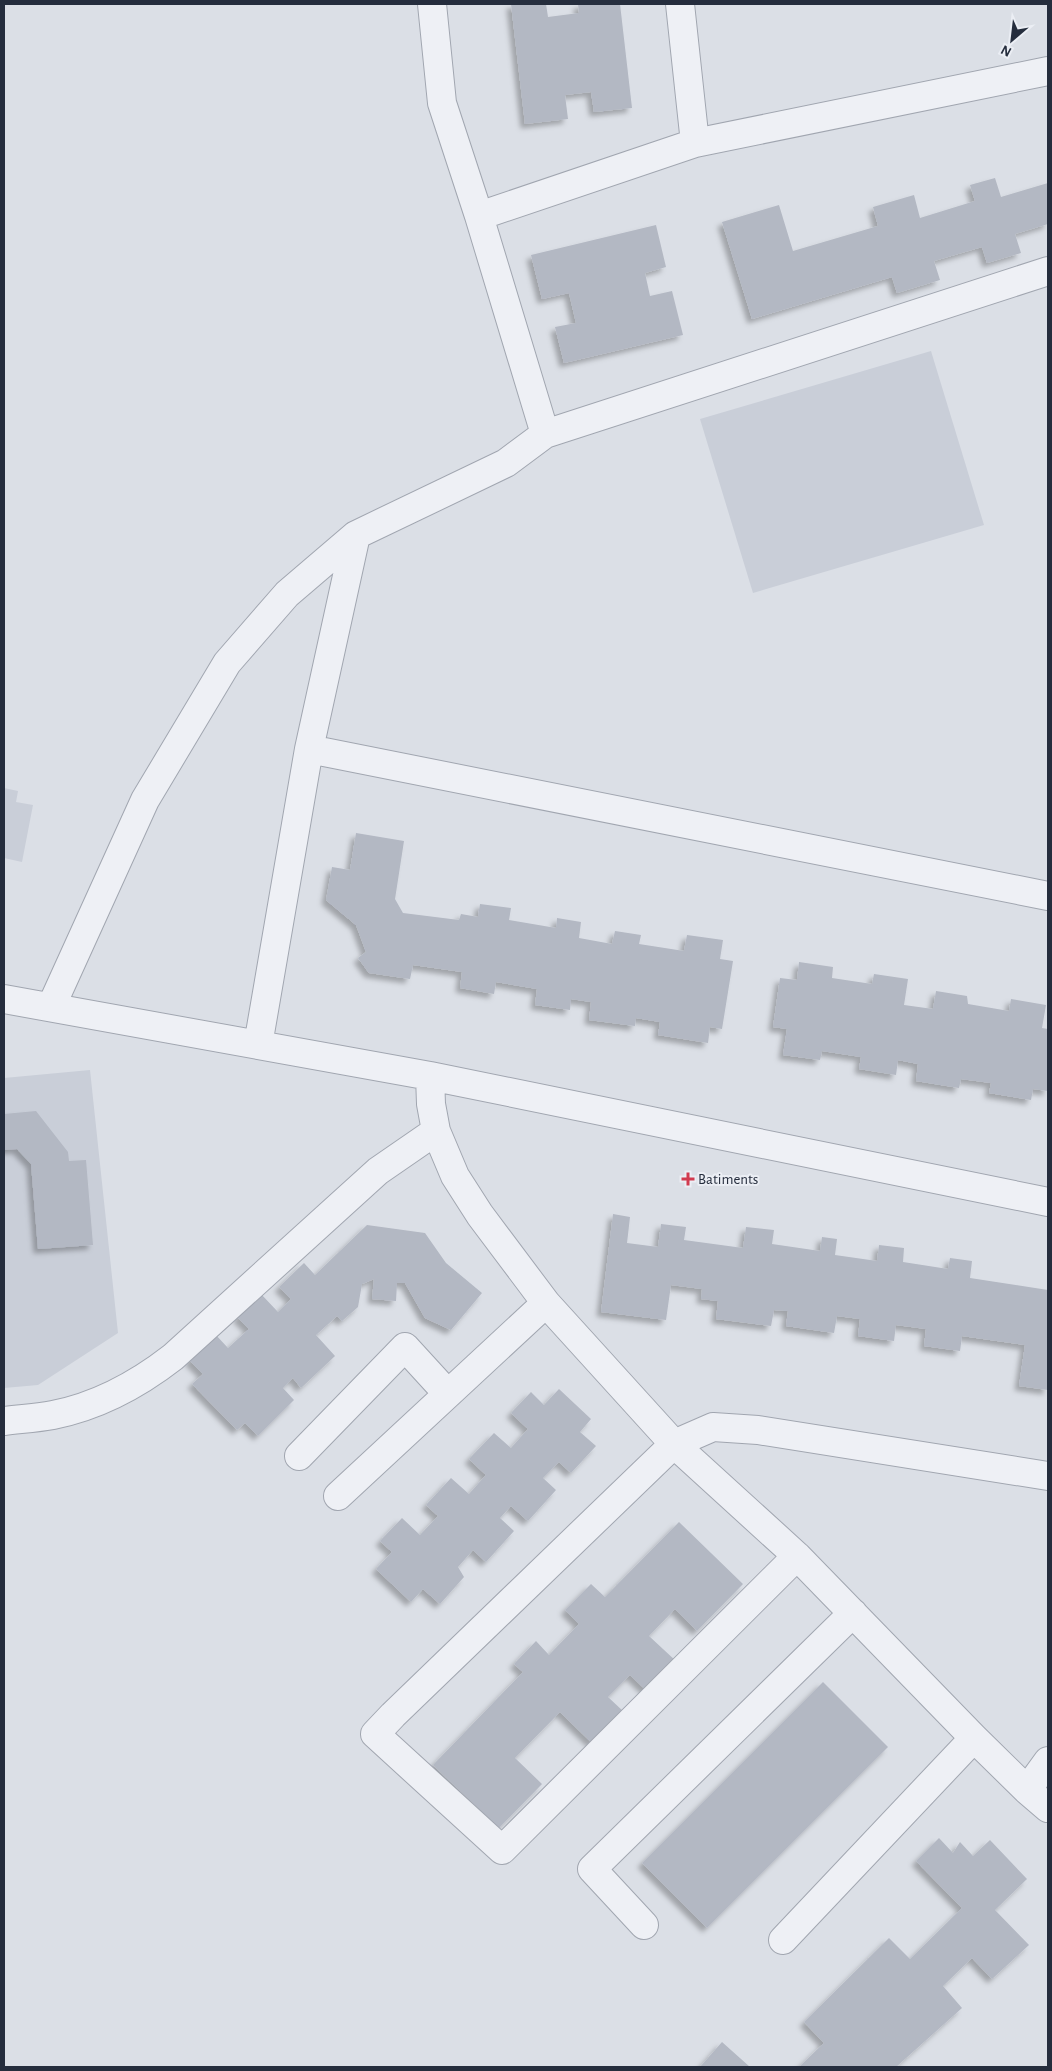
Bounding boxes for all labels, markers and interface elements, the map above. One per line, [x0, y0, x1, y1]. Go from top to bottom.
north arrow [987, 15, 1037, 65]
text: N [999, 42, 1014, 59]
place label: Batiments [698, 1172, 758, 1187]
marker: Batiments [682, 1173, 694, 1185]

